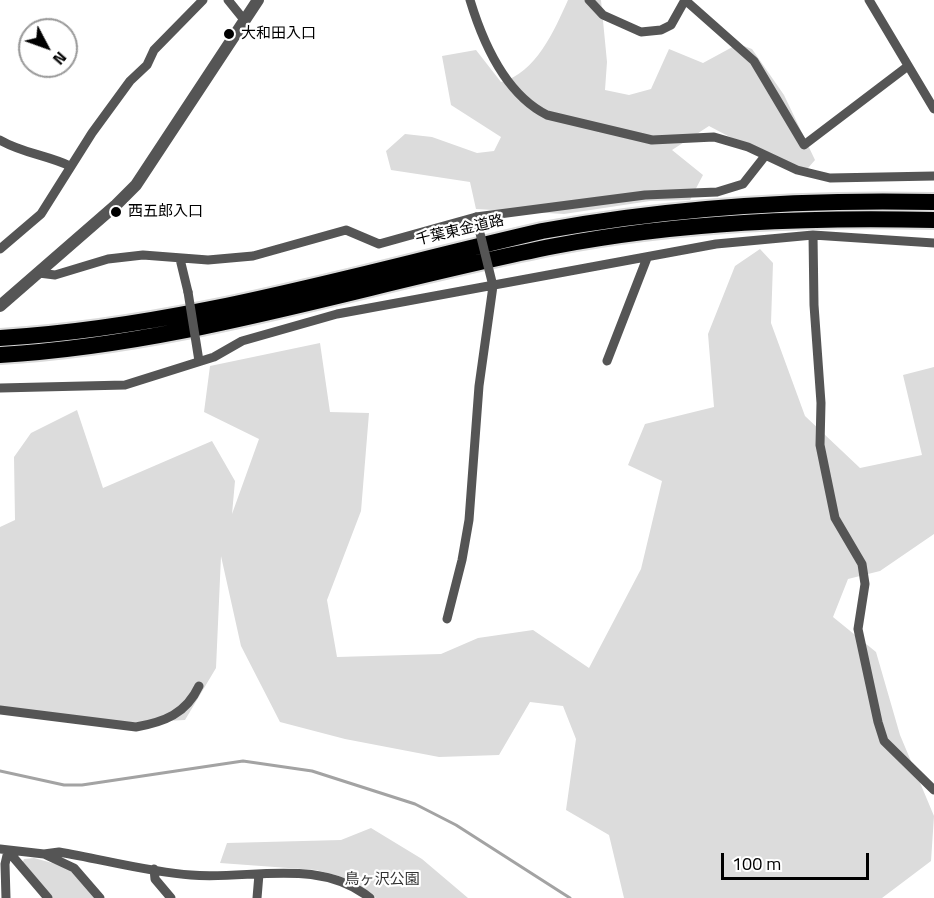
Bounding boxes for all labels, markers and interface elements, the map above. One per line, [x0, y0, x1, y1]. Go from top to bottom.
north arrow [18, 18, 78, 78]
place label: 大和田入口 [241, 25, 316, 43]
marker: 大和田入口 [222, 27, 236, 41]
text: N [47, 46, 73, 71]
place label: 西五郎入口 [128, 203, 203, 221]
marker: 西五郎入口 [109, 205, 123, 219]
street label: 千葉東金道路 [414, 212, 506, 250]
scale bar [724, 841, 872, 879]
text: 100 m [732, 850, 781, 877]
park label: 鳥ヶ沢公園 [345, 871, 419, 889]

